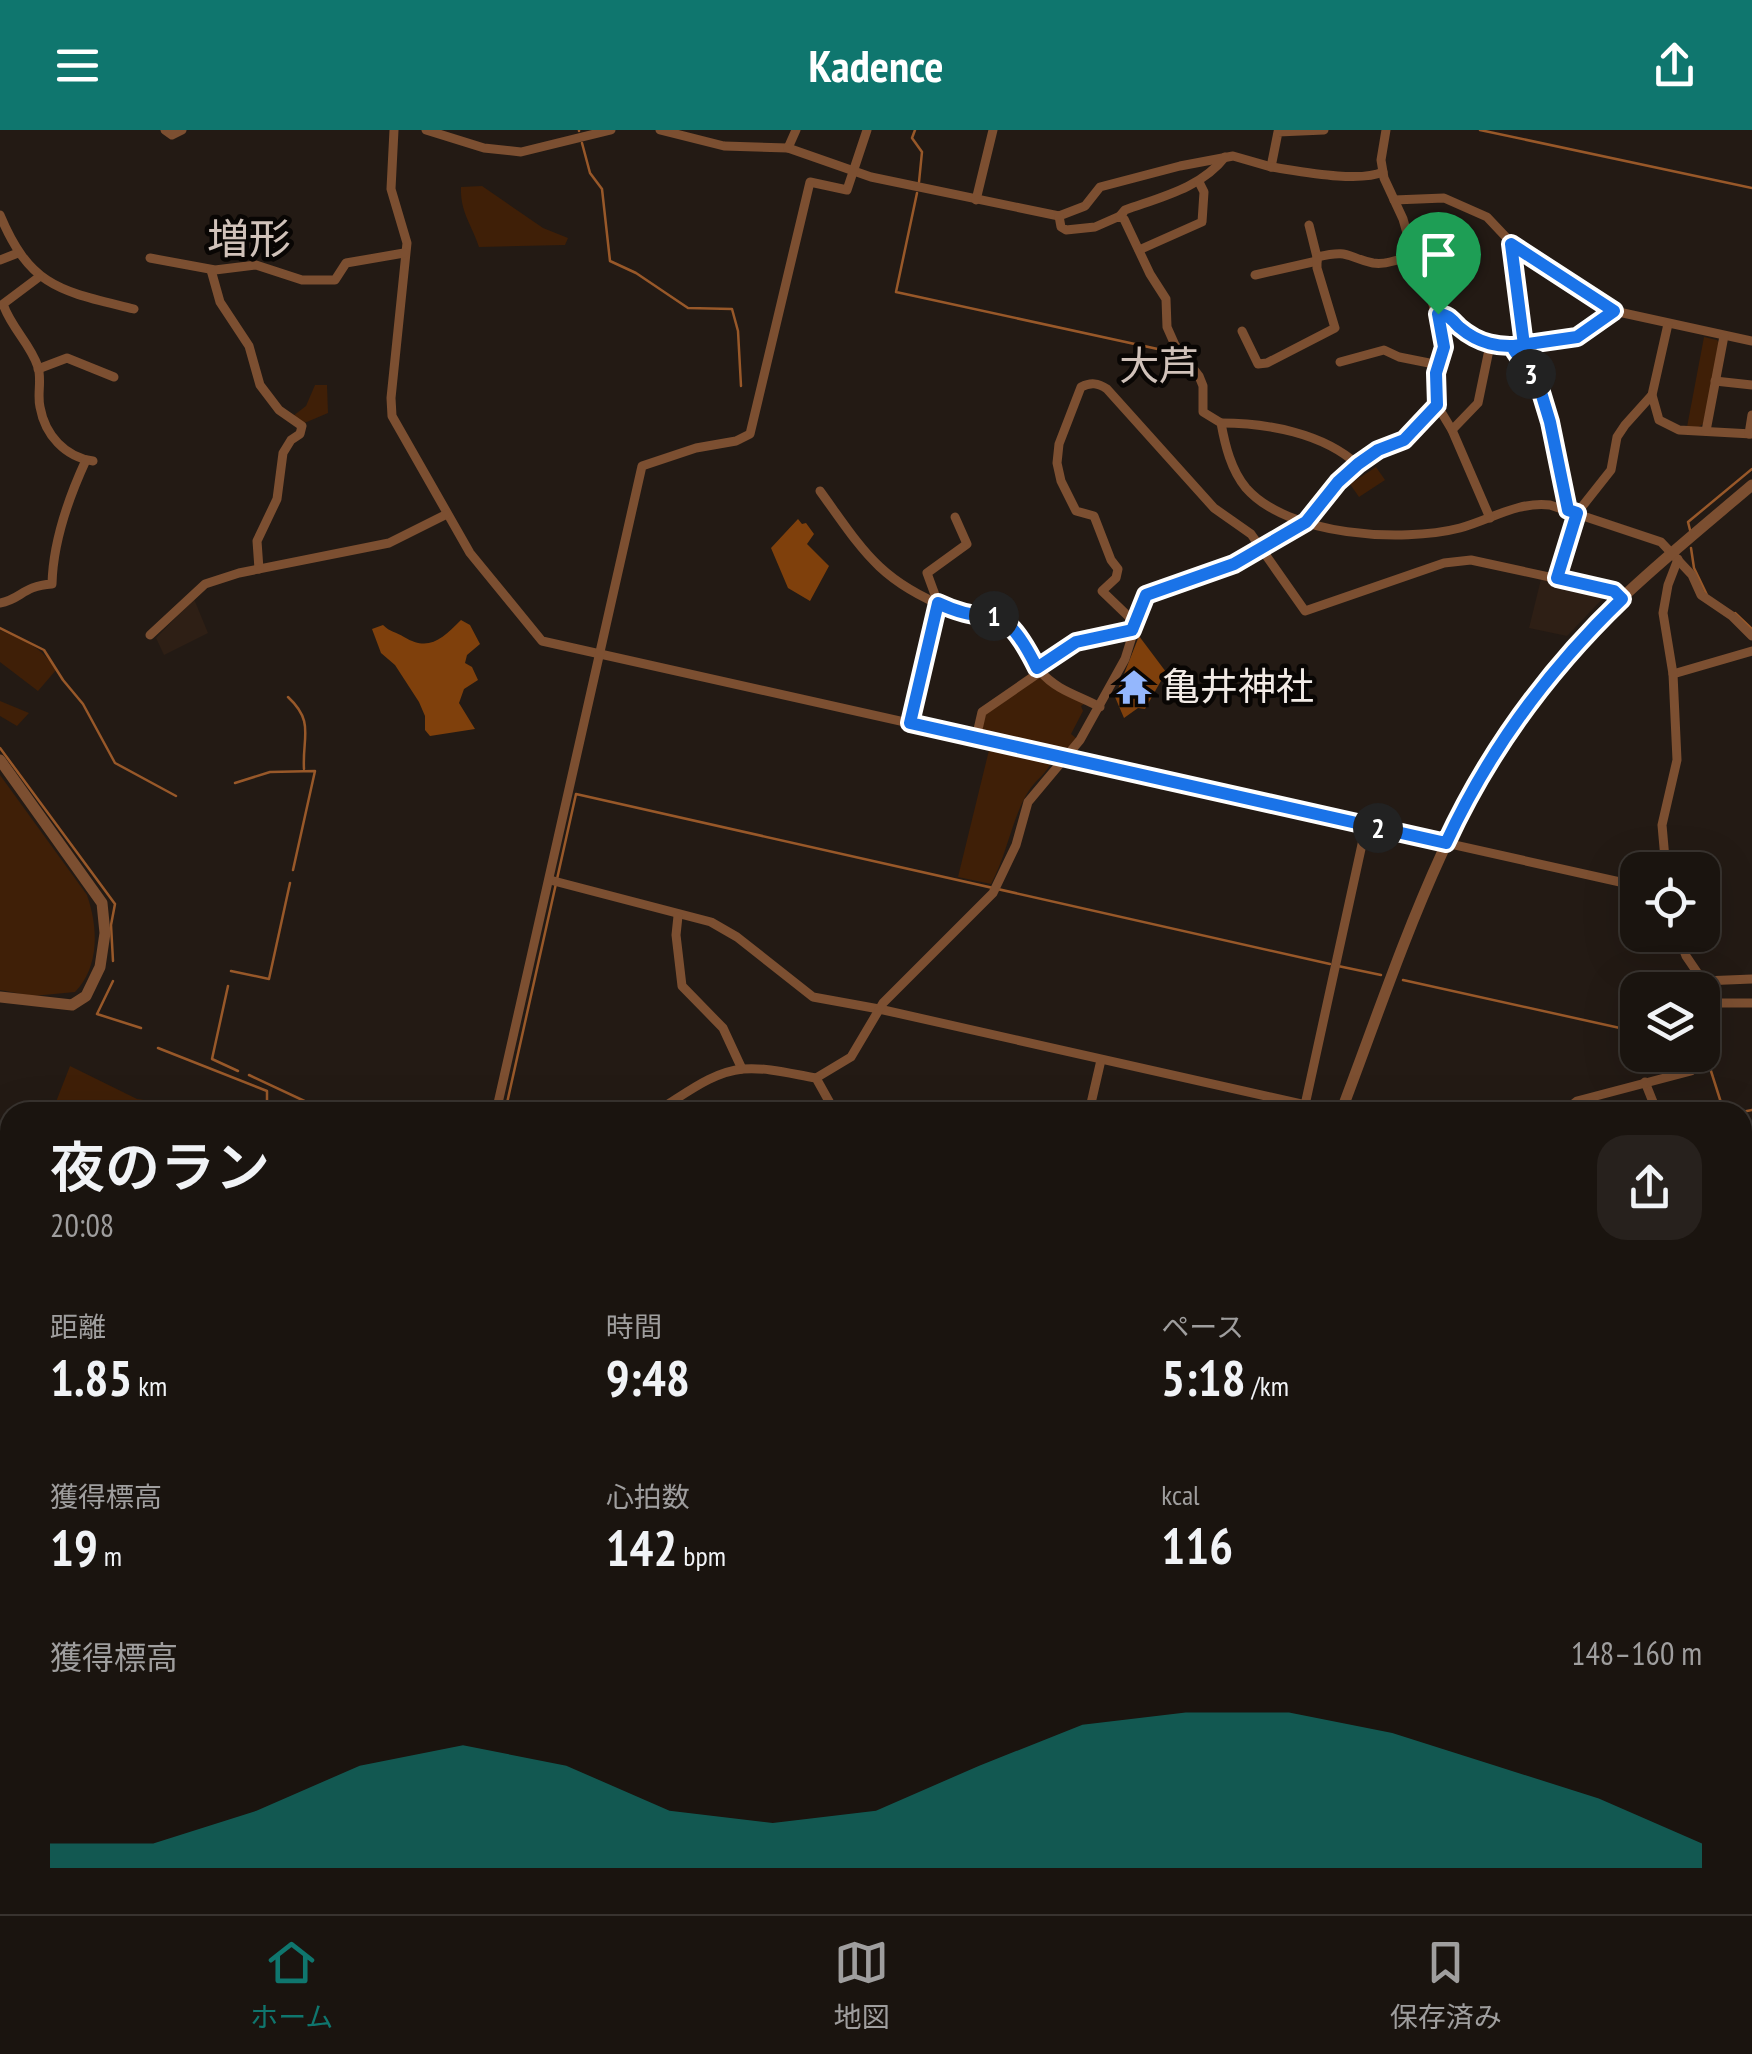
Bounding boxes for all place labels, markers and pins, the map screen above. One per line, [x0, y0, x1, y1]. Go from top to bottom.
pin [1396, 212, 1481, 315]
pin: 3 [1506, 349, 1556, 399]
pin: 1 [969, 591, 1019, 641]
place label: 亀井神社 [1162, 661, 1314, 710]
temple icon: 亀井神社 [1115, 668, 1153, 706]
pin: 2 [1353, 803, 1403, 853]

